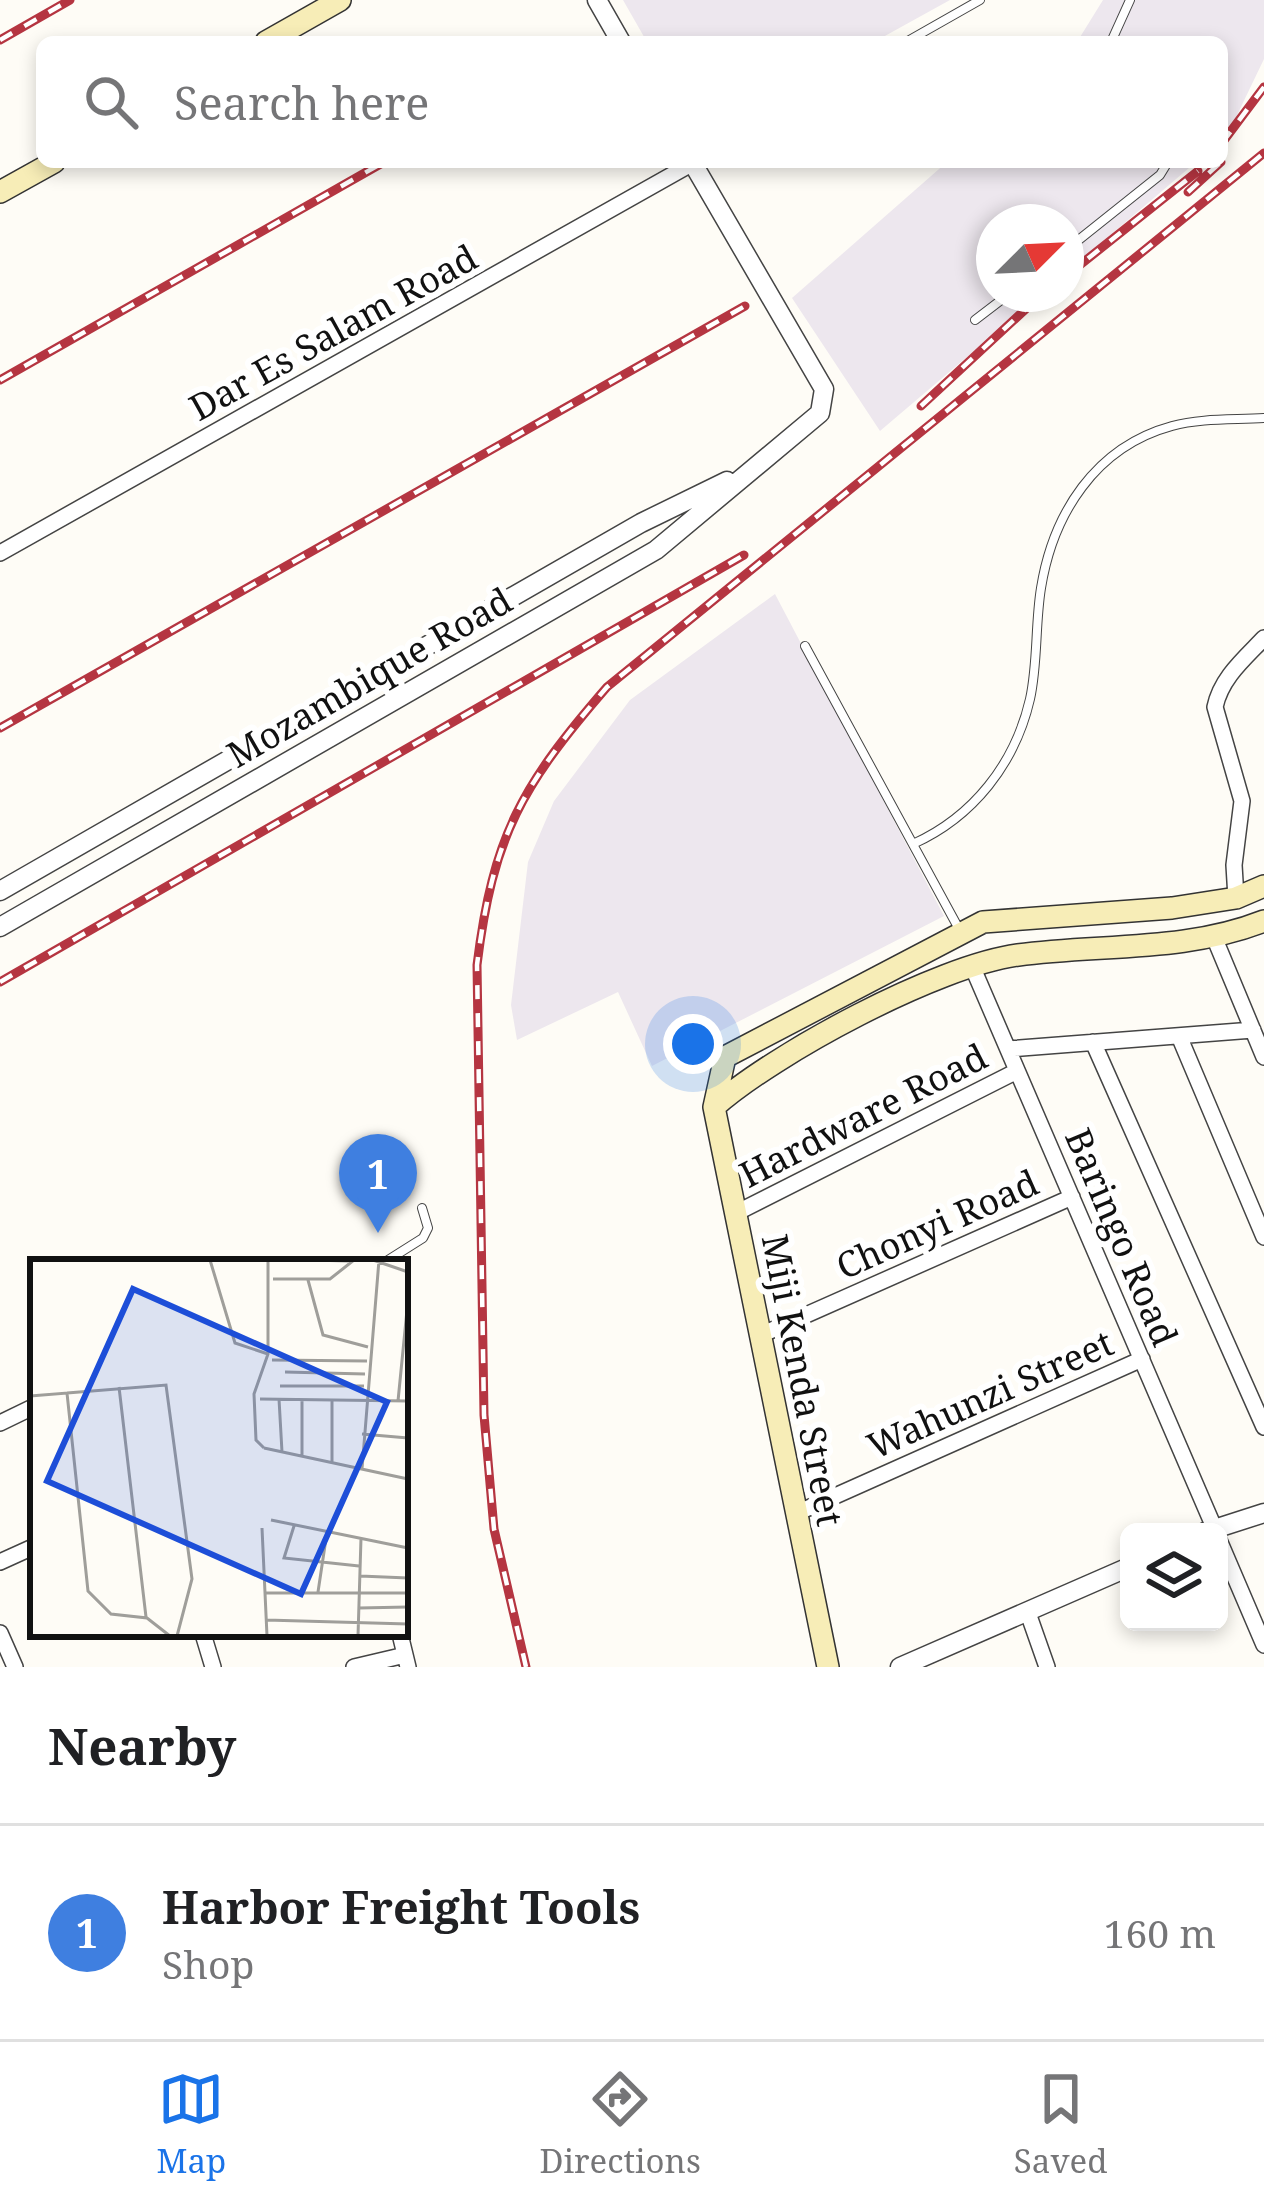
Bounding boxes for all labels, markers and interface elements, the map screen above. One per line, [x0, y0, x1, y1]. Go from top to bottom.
search box [36, 36, 1228, 168]
icon: search [78, 69, 144, 135]
text: Search here [174, 72, 429, 133]
north arrow [976, 204, 1084, 312]
street label: Dar Es Salam Road [180, 232, 486, 432]
street label: Mozambique Road [218, 575, 520, 779]
your location [663, 1014, 723, 1074]
street label: Hardware Road [731, 1032, 995, 1198]
street label: Baringo Road [1054, 1121, 1190, 1353]
pin: 1 [339, 1134, 417, 1233]
street label: Chonyi Road [828, 1158, 1046, 1290]
street label: Miji Kenda Street [751, 1230, 855, 1530]
inset map [30, 1259, 408, 1637]
street label: Wahunzi Street [859, 1318, 1121, 1470]
map controls [1120, 1523, 1228, 1631]
button: layers [1120, 1523, 1228, 1631]
text: Nearby [48, 1710, 236, 1780]
text: Harbor Freight Tools [162, 1876, 640, 1937]
text: 1 [76, 1906, 98, 1959]
text: 160 m [1104, 1906, 1216, 1959]
text: Shop [162, 1937, 254, 1990]
tab: Map [157, 2066, 226, 2183]
tab: Directions [539, 2066, 701, 2183]
tab: Saved [1014, 2066, 1107, 2183]

